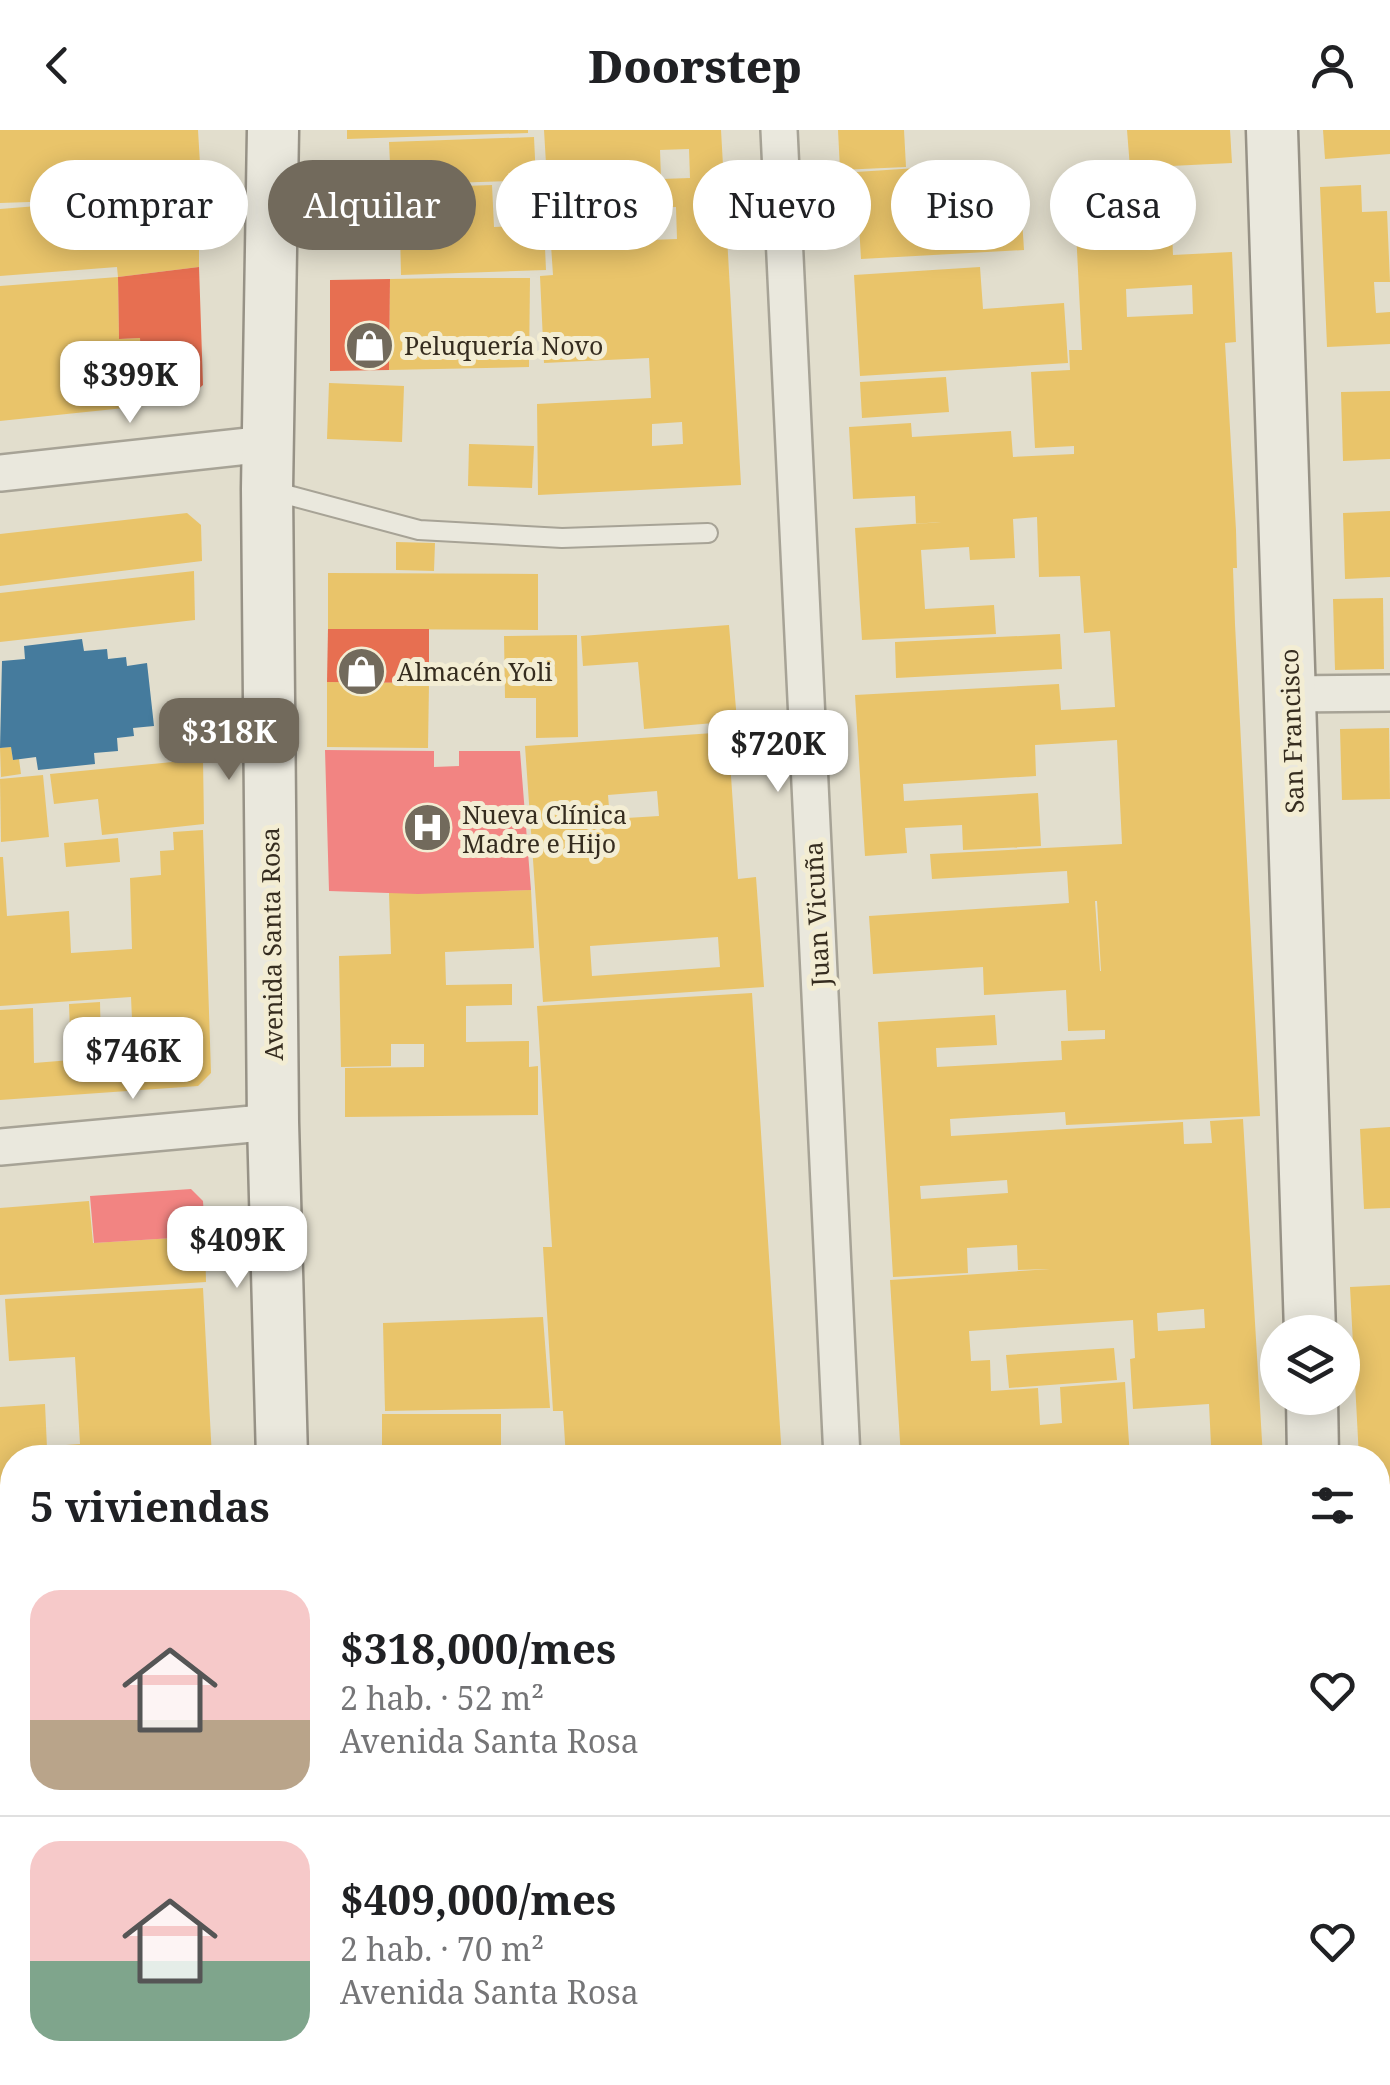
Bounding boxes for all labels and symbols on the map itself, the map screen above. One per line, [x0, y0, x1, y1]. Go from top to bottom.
shop icon: Peluquería Novo [343, 319, 395, 371]
place label: Peluquería Novo [404, 328, 603, 362]
pin: $399K [60, 341, 200, 426]
shop icon: Almacén Yoli [336, 645, 388, 697]
street label: San Francisco [1271, 648, 1311, 814]
place label: Almacén Yoli [397, 654, 552, 688]
pin: $318K [159, 698, 299, 783]
pin: $720K [708, 710, 848, 795]
place label: Nueva Clínica Madre e Hijo [462, 797, 627, 860]
hospital icon: Nueva Clínica Madre e Hijo [401, 802, 453, 854]
street label: Avenida Santa Rosa [252, 827, 290, 1061]
street label: Juan Vicuña [795, 841, 837, 988]
pin: $746K [63, 1017, 203, 1102]
pin: $409K [167, 1206, 307, 1291]

